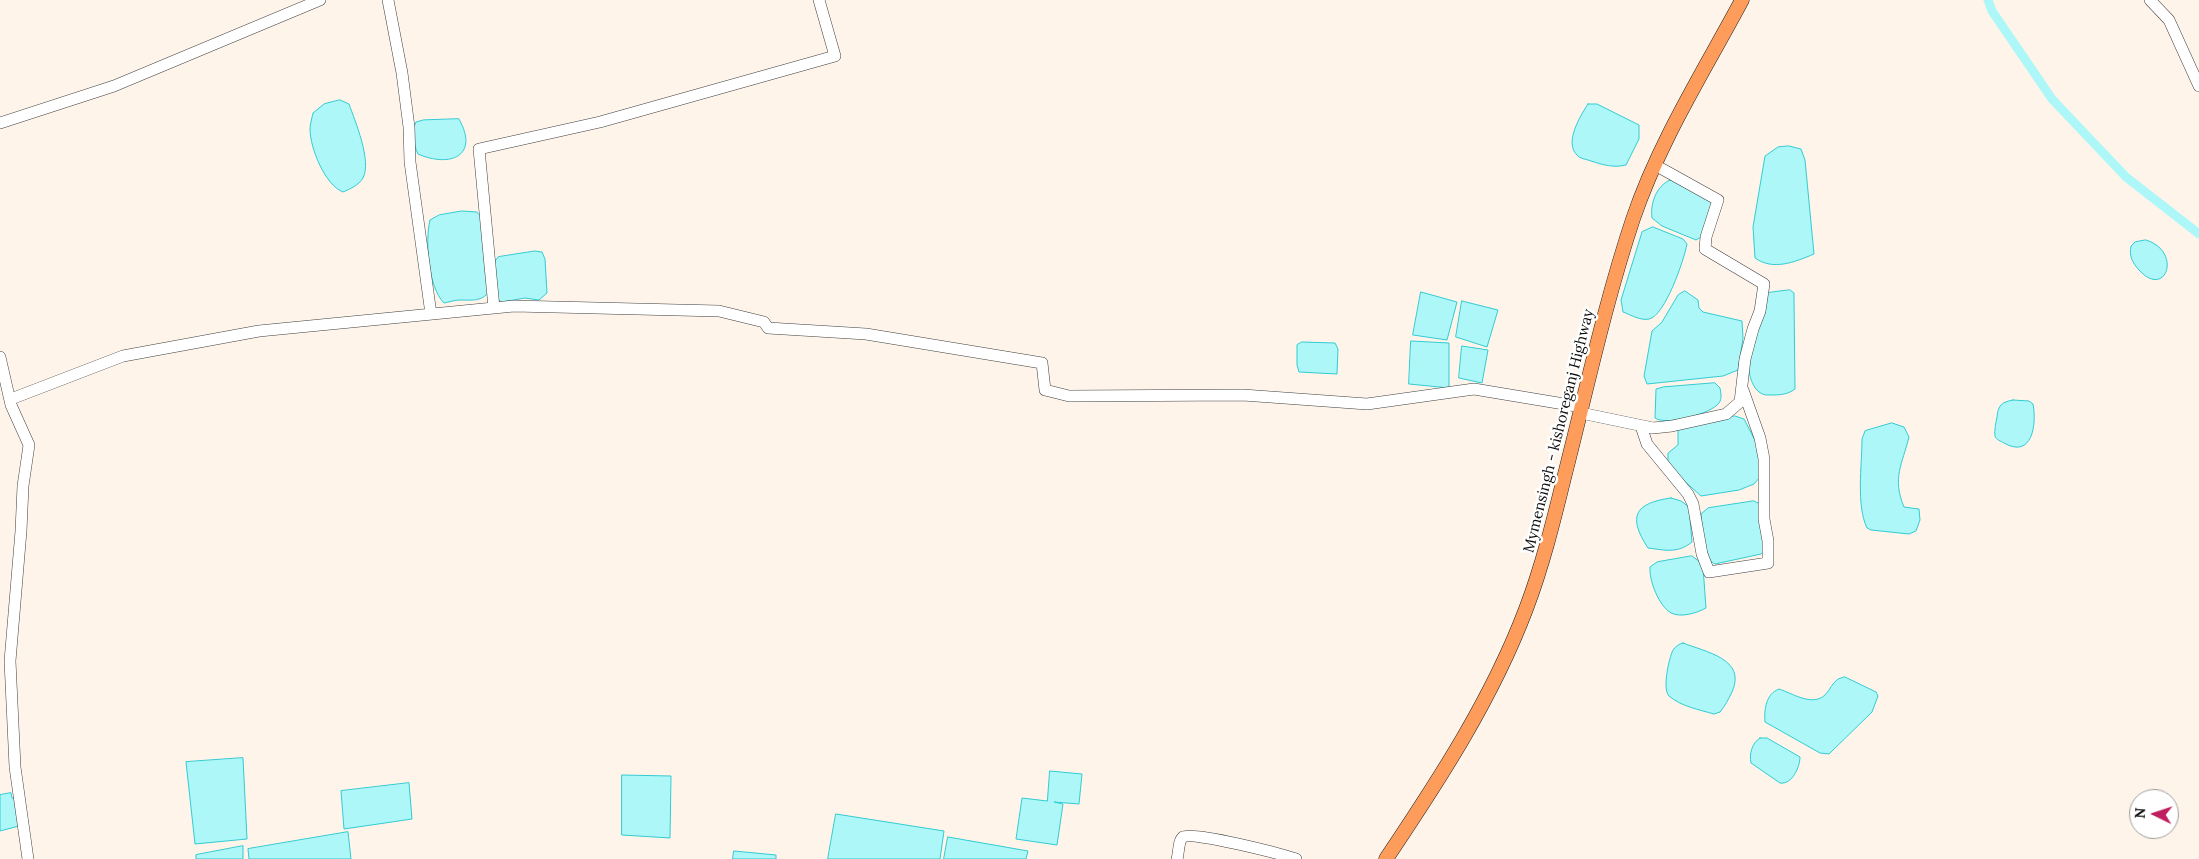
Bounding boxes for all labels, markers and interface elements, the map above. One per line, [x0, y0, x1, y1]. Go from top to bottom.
street label: Mymensingh - kishoreganj Highway [1520, 307, 1598, 555]
north arrow [2129, 789, 2179, 839]
text: N [2131, 807, 2149, 819]

